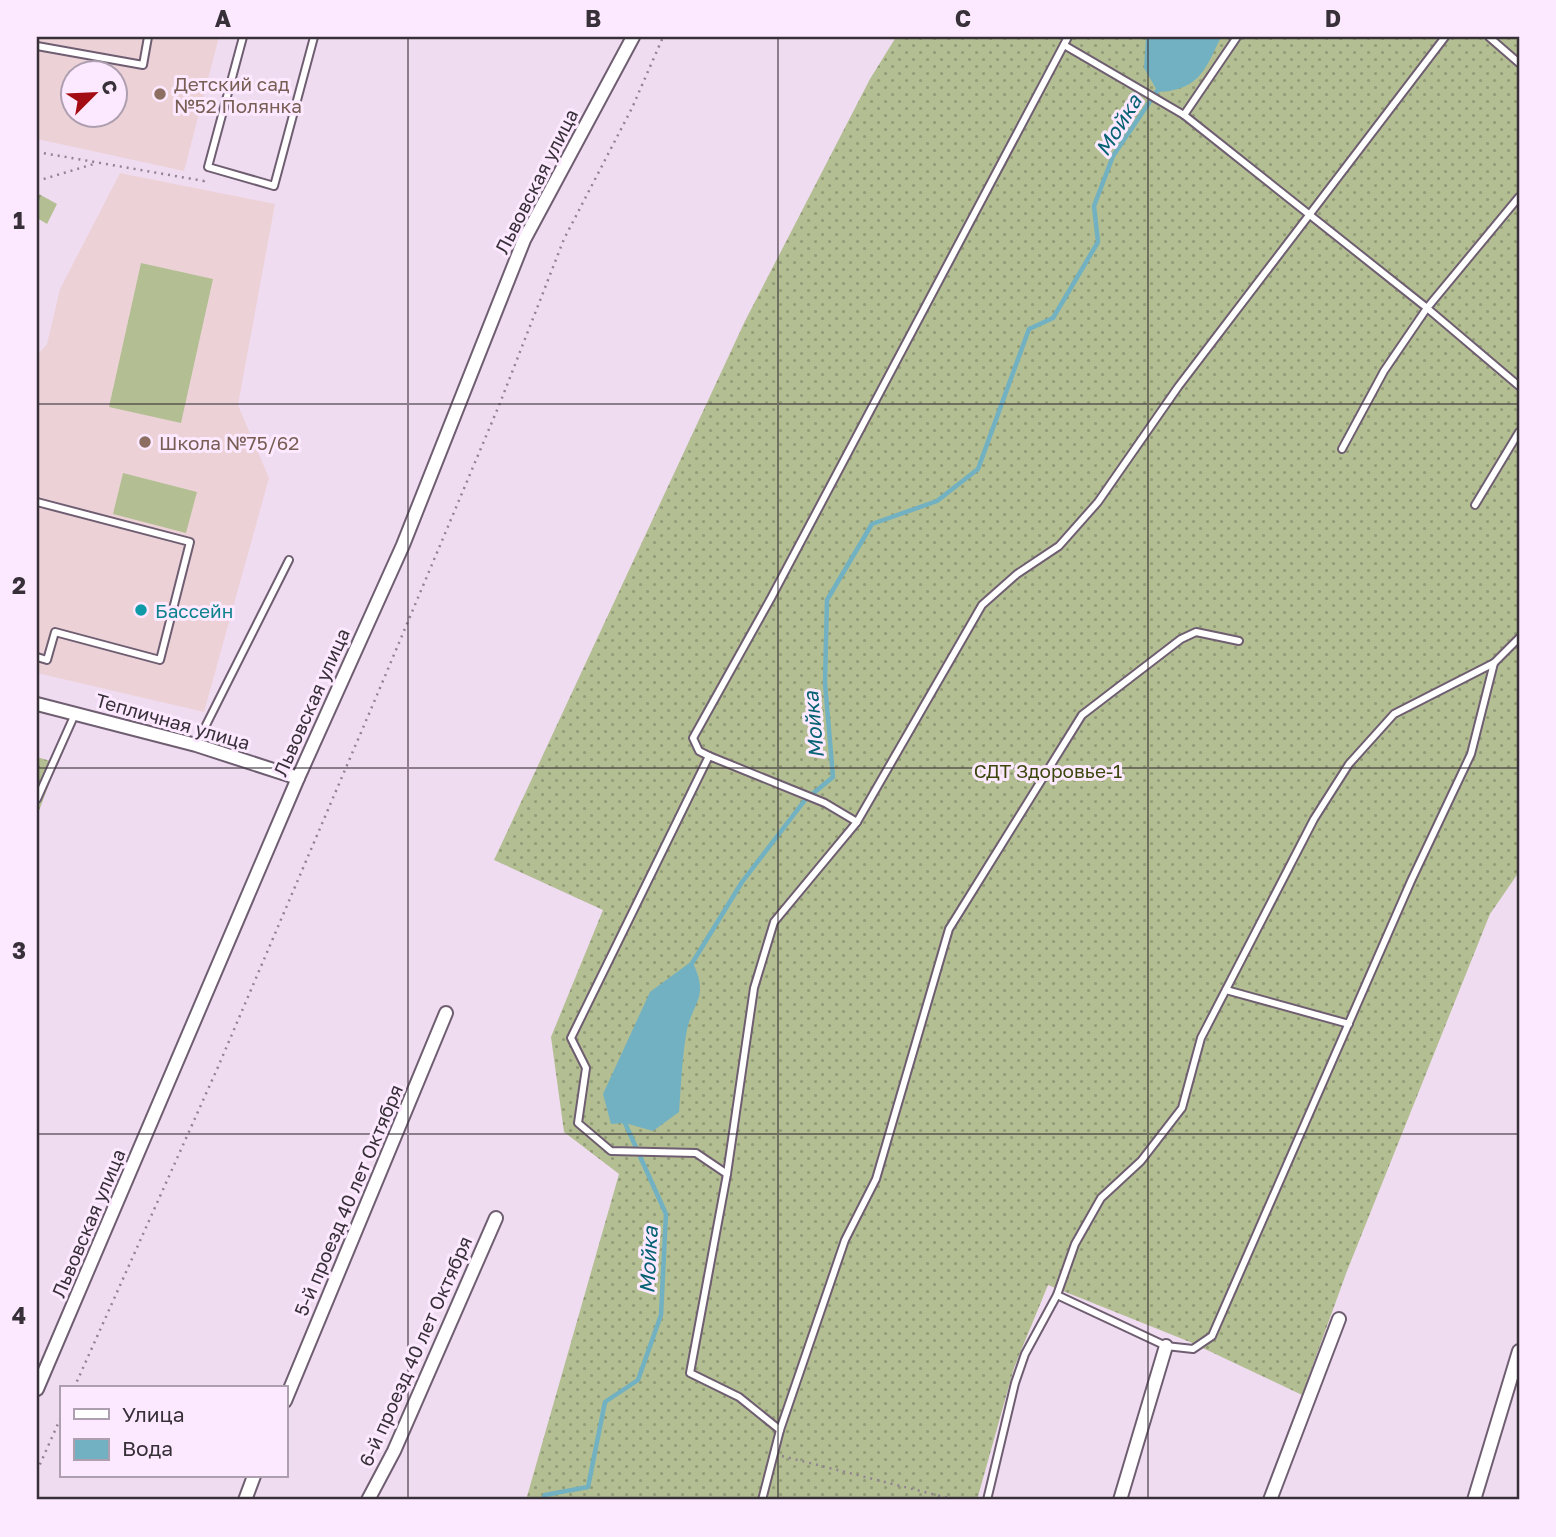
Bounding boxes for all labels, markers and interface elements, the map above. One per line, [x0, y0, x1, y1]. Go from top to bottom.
text: A [215, 4, 232, 32]
text: B [585, 4, 601, 32]
text: C [955, 4, 971, 32]
text: D [1325, 4, 1341, 32]
north arrow [60, 60, 130, 130]
place label: Детский сад №52 Полянка [174, 72, 302, 117]
text: С [97, 76, 123, 98]
marker: Детский сад №52 Полянка [152, 86, 168, 102]
water label: Мойка [1089, 89, 1147, 160]
street label: Львовская улица [490, 105, 582, 257]
text: 1 [13, 206, 25, 234]
place label: Школа №75/62 [159, 431, 299, 454]
marker: Школа №75/62 [137, 434, 153, 450]
text: 2 [12, 571, 26, 599]
place label: Бассейн [155, 599, 233, 622]
marker: Бассейн [133, 602, 149, 618]
street label: Львовская улица [268, 624, 354, 780]
street label: Тепличная улица [93, 688, 253, 754]
water label: Мойка [797, 689, 829, 760]
park label: СДТ Здоровье-1 [974, 759, 1122, 782]
text: 3 [12, 936, 26, 964]
street label: 5-й проезд 40 лет Октября [289, 1081, 407, 1319]
street label: Львовская улица [46, 1145, 130, 1301]
water label: Мойка [633, 1225, 663, 1294]
street label: 6-й проезд 40 лет Октября [354, 1232, 476, 1470]
text: 4 [12, 1301, 26, 1329]
legend [60, 1386, 287, 1478]
text: Улица [122, 1401, 185, 1427]
text: Вода [122, 1435, 173, 1461]

